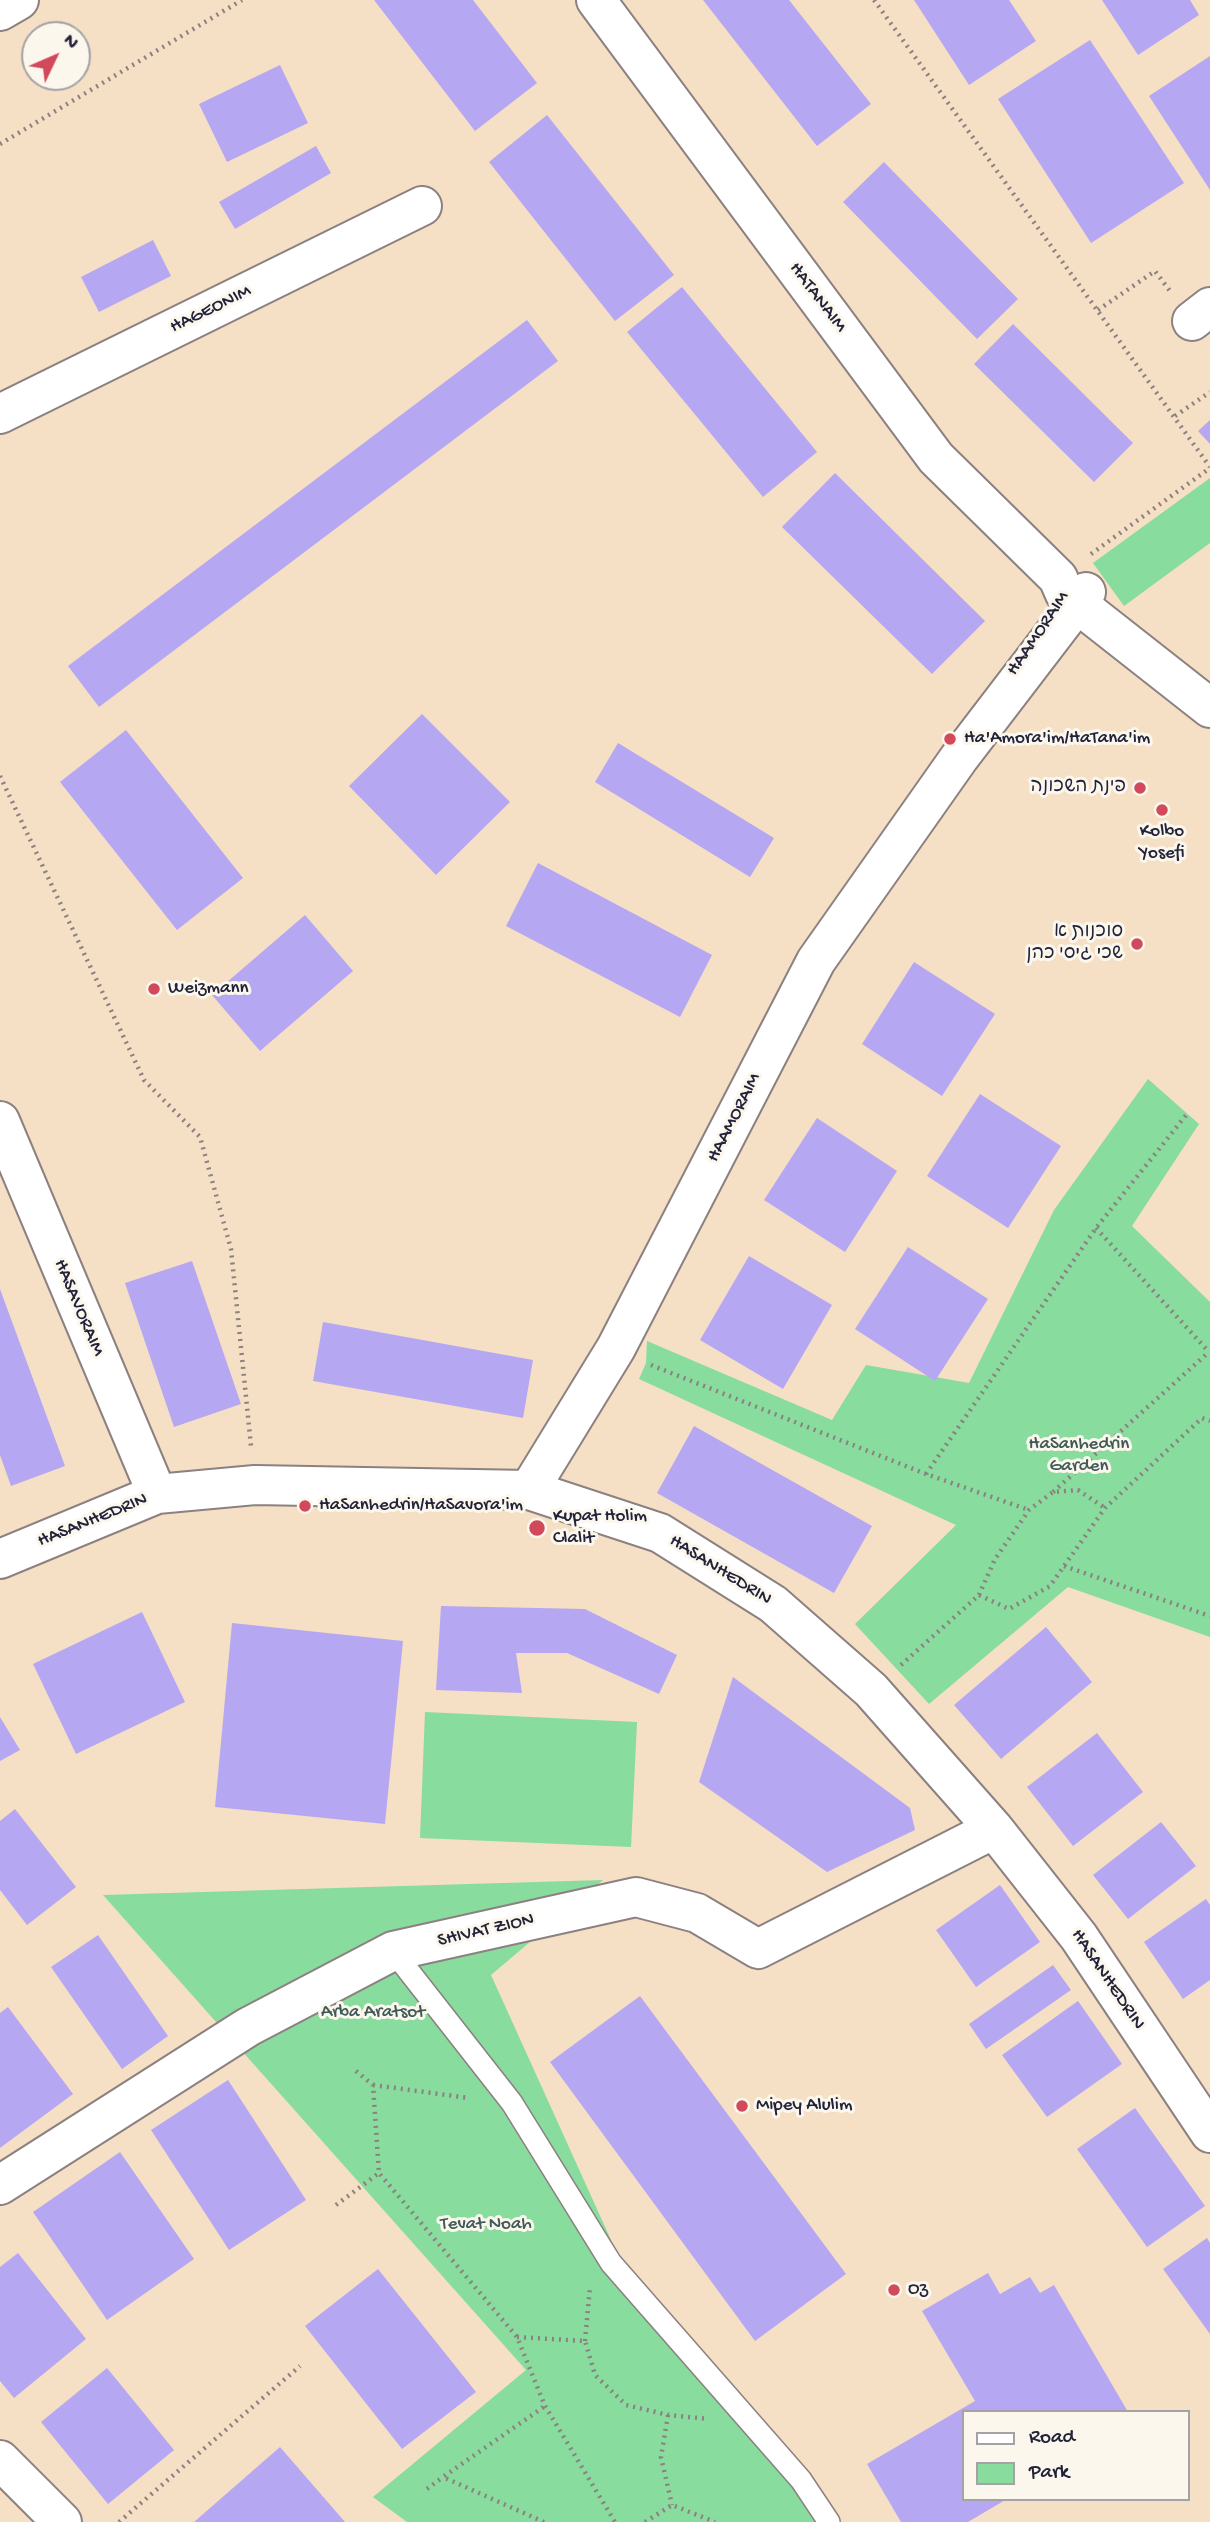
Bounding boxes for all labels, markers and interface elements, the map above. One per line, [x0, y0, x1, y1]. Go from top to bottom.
north arrow [21, 21, 91, 91]
text: N [57, 30, 83, 55]
street label: HATANAIM [783, 258, 851, 338]
street label: HAGEONIM [167, 281, 255, 339]
street label: HAAMORAIM [1002, 588, 1076, 680]
place label: Ha'Amora'im/HaTana'im [964, 728, 1150, 750]
marker: Ha'Amora'im/HaTana'im [942, 731, 958, 747]
place label: פינת השכונה [1030, 777, 1126, 799]
marker: פינת השכונה [1132, 780, 1148, 796]
marker: Kolbo Yosefi [1154, 802, 1170, 818]
place label: Kolbo Yosefi [1139, 821, 1185, 865]
place label: סוכנות א שכ' ג'סי כהן [1026, 922, 1123, 966]
marker: סוכנות א שכ' ג'סי כהן [1129, 936, 1145, 952]
place label: Weizmann [168, 978, 249, 1000]
marker: Weizmann [146, 981, 162, 997]
street label: HAAMORAIM [703, 1070, 767, 1166]
street label: HASAVORAIM [47, 1256, 109, 1360]
park label: HaSanhedrin Garden [1029, 1434, 1129, 1478]
street label: HASANHEDRIN [35, 1489, 151, 1553]
place label: HaSanhedrin/HaSavora'im [319, 1495, 523, 1517]
marker: HaSanhedrin/HaSavora'im [297, 1498, 313, 1514]
place label: Kupat Holim Clalit [553, 1506, 647, 1550]
marker: Kupat Holim Clalit [527, 1518, 547, 1538]
street label: HASANHEDRIN [665, 1530, 775, 1612]
street label: SHIVAT ZION [435, 1909, 537, 1953]
street label: HASANHEDRIN [1065, 1925, 1149, 2035]
park label: Arba Aratsot [321, 2002, 425, 2024]
place label: Mipey Alulim [756, 2095, 852, 2117]
marker: Mipey Alulim [734, 2098, 750, 2114]
park label: Tevat Noah [440, 2214, 532, 2236]
place label: Oz [908, 2279, 928, 2301]
marker: Oz [886, 2282, 902, 2298]
legend [962, 2410, 1189, 2501]
text: Road [1029, 2426, 1075, 2451]
text: Park [1029, 2461, 1069, 2486]

